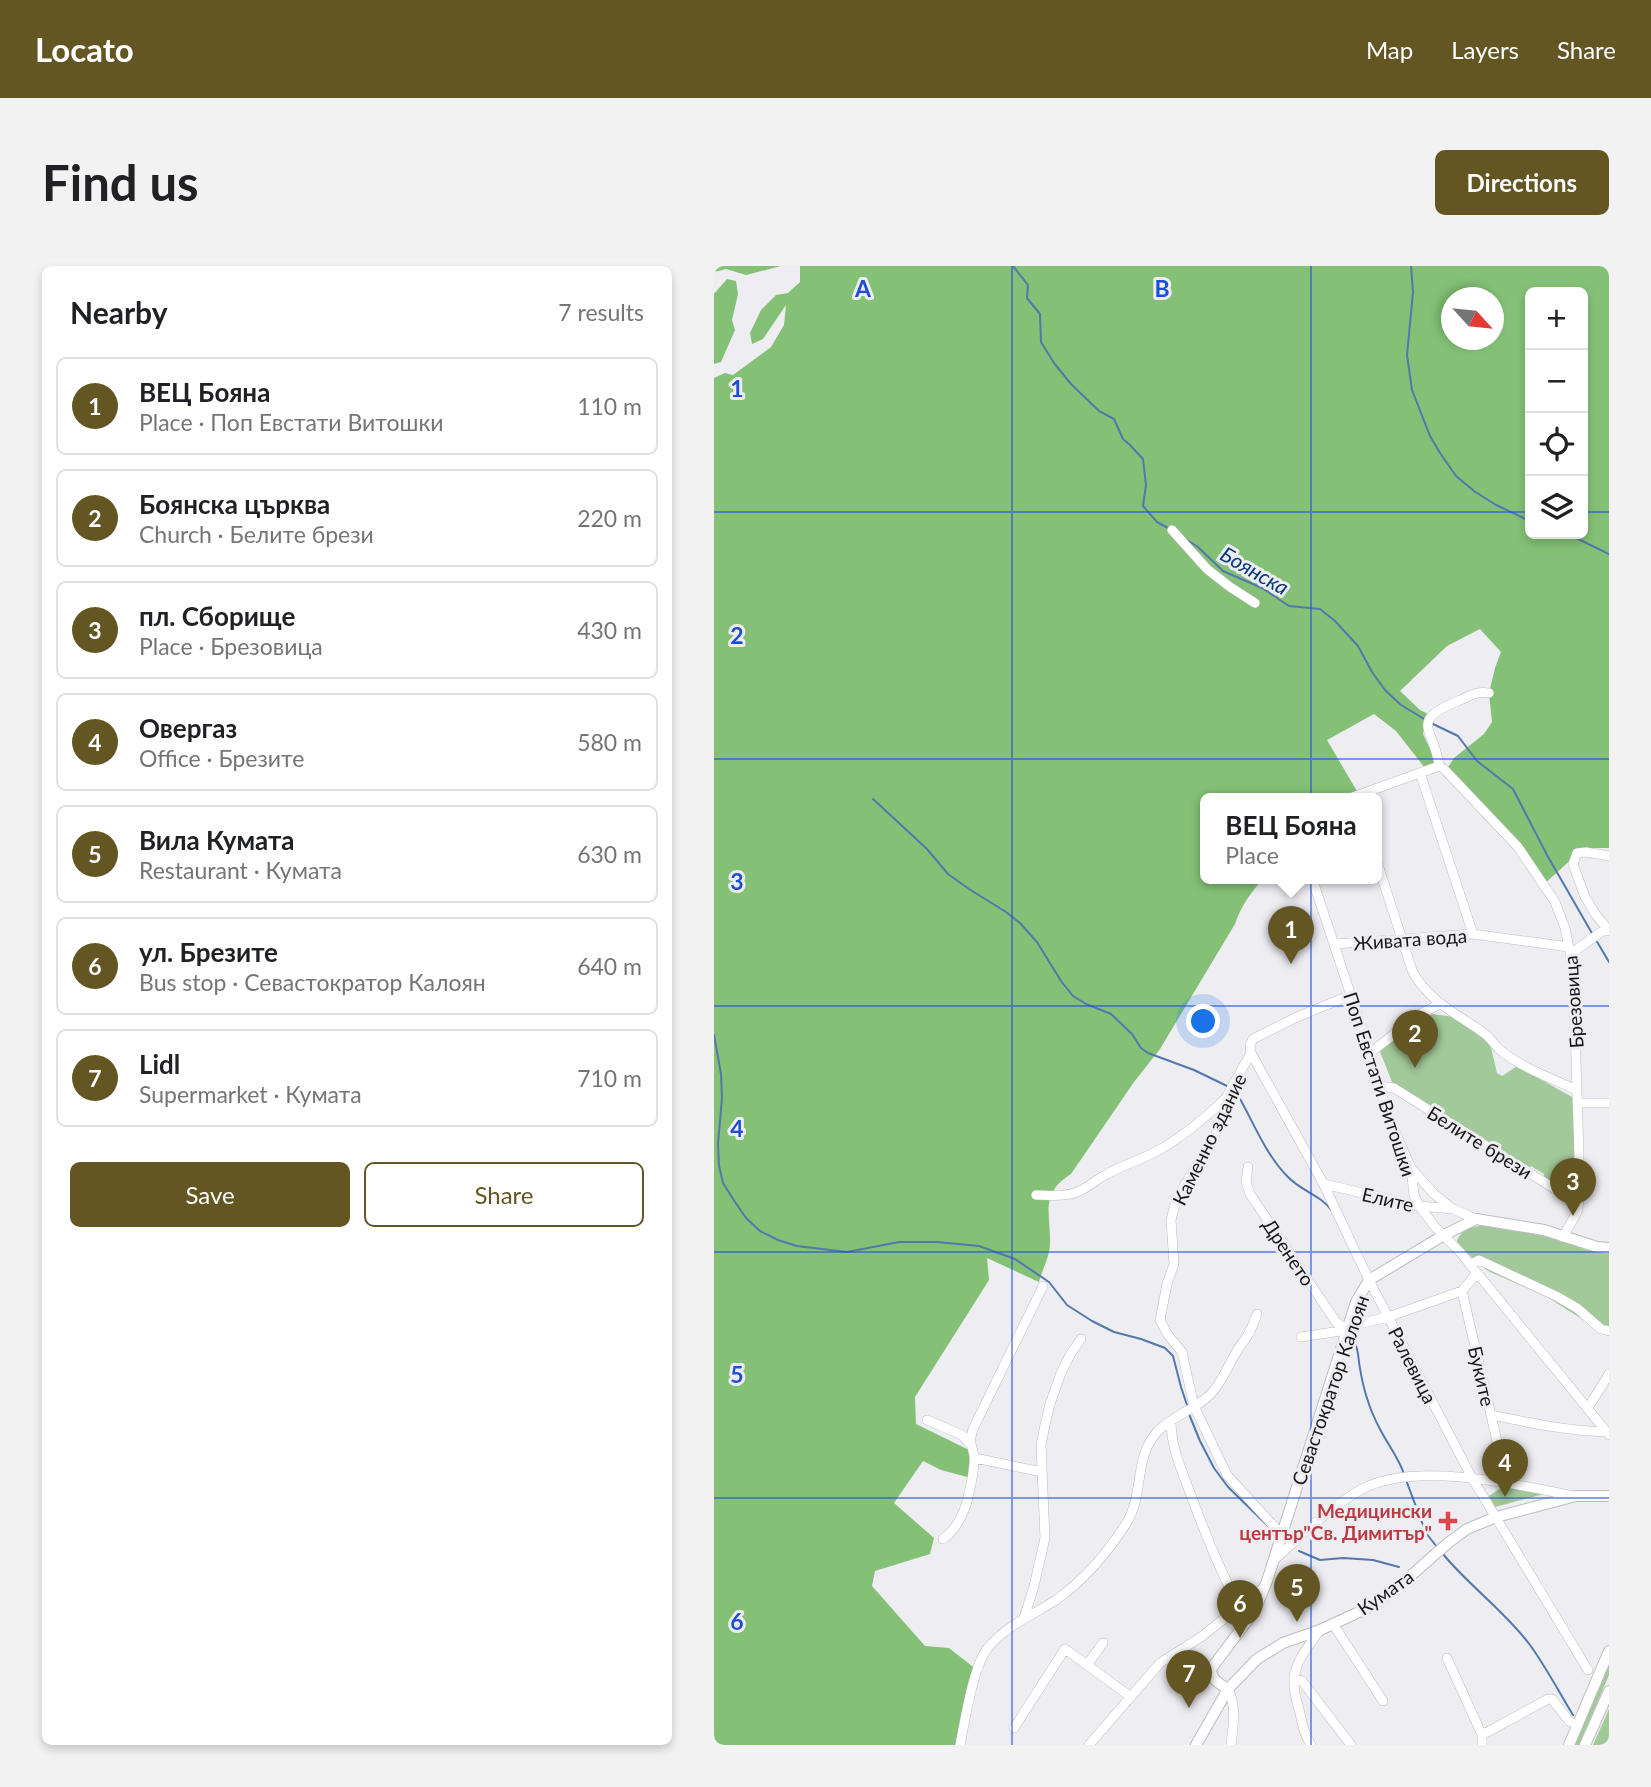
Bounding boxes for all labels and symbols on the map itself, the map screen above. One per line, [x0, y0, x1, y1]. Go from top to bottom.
text: A [854, 274, 872, 302]
text: B [1154, 274, 1170, 302]
north arrow [1441, 287, 1504, 350]
text: 1 [730, 374, 744, 402]
water label: Боянска [1217, 541, 1293, 599]
text: 2 [730, 621, 744, 649]
text: 3 [730, 867, 744, 895]
pin: 1 [1268, 906, 1314, 964]
street label: Живата вода [1352, 924, 1468, 954]
street label: Брезовица [1558, 955, 1588, 1049]
street label: Поп Евстати Витошки [1339, 989, 1421, 1179]
your location [1186, 1004, 1220, 1038]
pin: 2 [1392, 1010, 1438, 1068]
street label: Каменно здание [1167, 1069, 1251, 1209]
street label: Белите брези [1423, 1101, 1537, 1183]
text: 4 [730, 1114, 744, 1142]
pin: 3 [1550, 1158, 1596, 1216]
street label: Елите [1360, 1182, 1416, 1216]
street label: Дренето [1258, 1214, 1320, 1290]
street label: Севастократор Калоян [1287, 1292, 1373, 1488]
street label: Ралевица [1384, 1323, 1442, 1407]
street label: Буките [1464, 1344, 1500, 1408]
text: 5 [730, 1360, 744, 1388]
pin: 4 [1482, 1439, 1528, 1497]
place label: Медицински център"Св. Димитър" [1239, 1499, 1432, 1544]
marker: Медицински център"Св. Димитър" [1438, 1511, 1458, 1531]
pin: 5 [1274, 1564, 1320, 1622]
street label: Кумата [1353, 1564, 1417, 1620]
pin: 6 [1217, 1580, 1263, 1638]
text: 6 [730, 1607, 744, 1635]
pin: 7 [1166, 1650, 1212, 1708]

